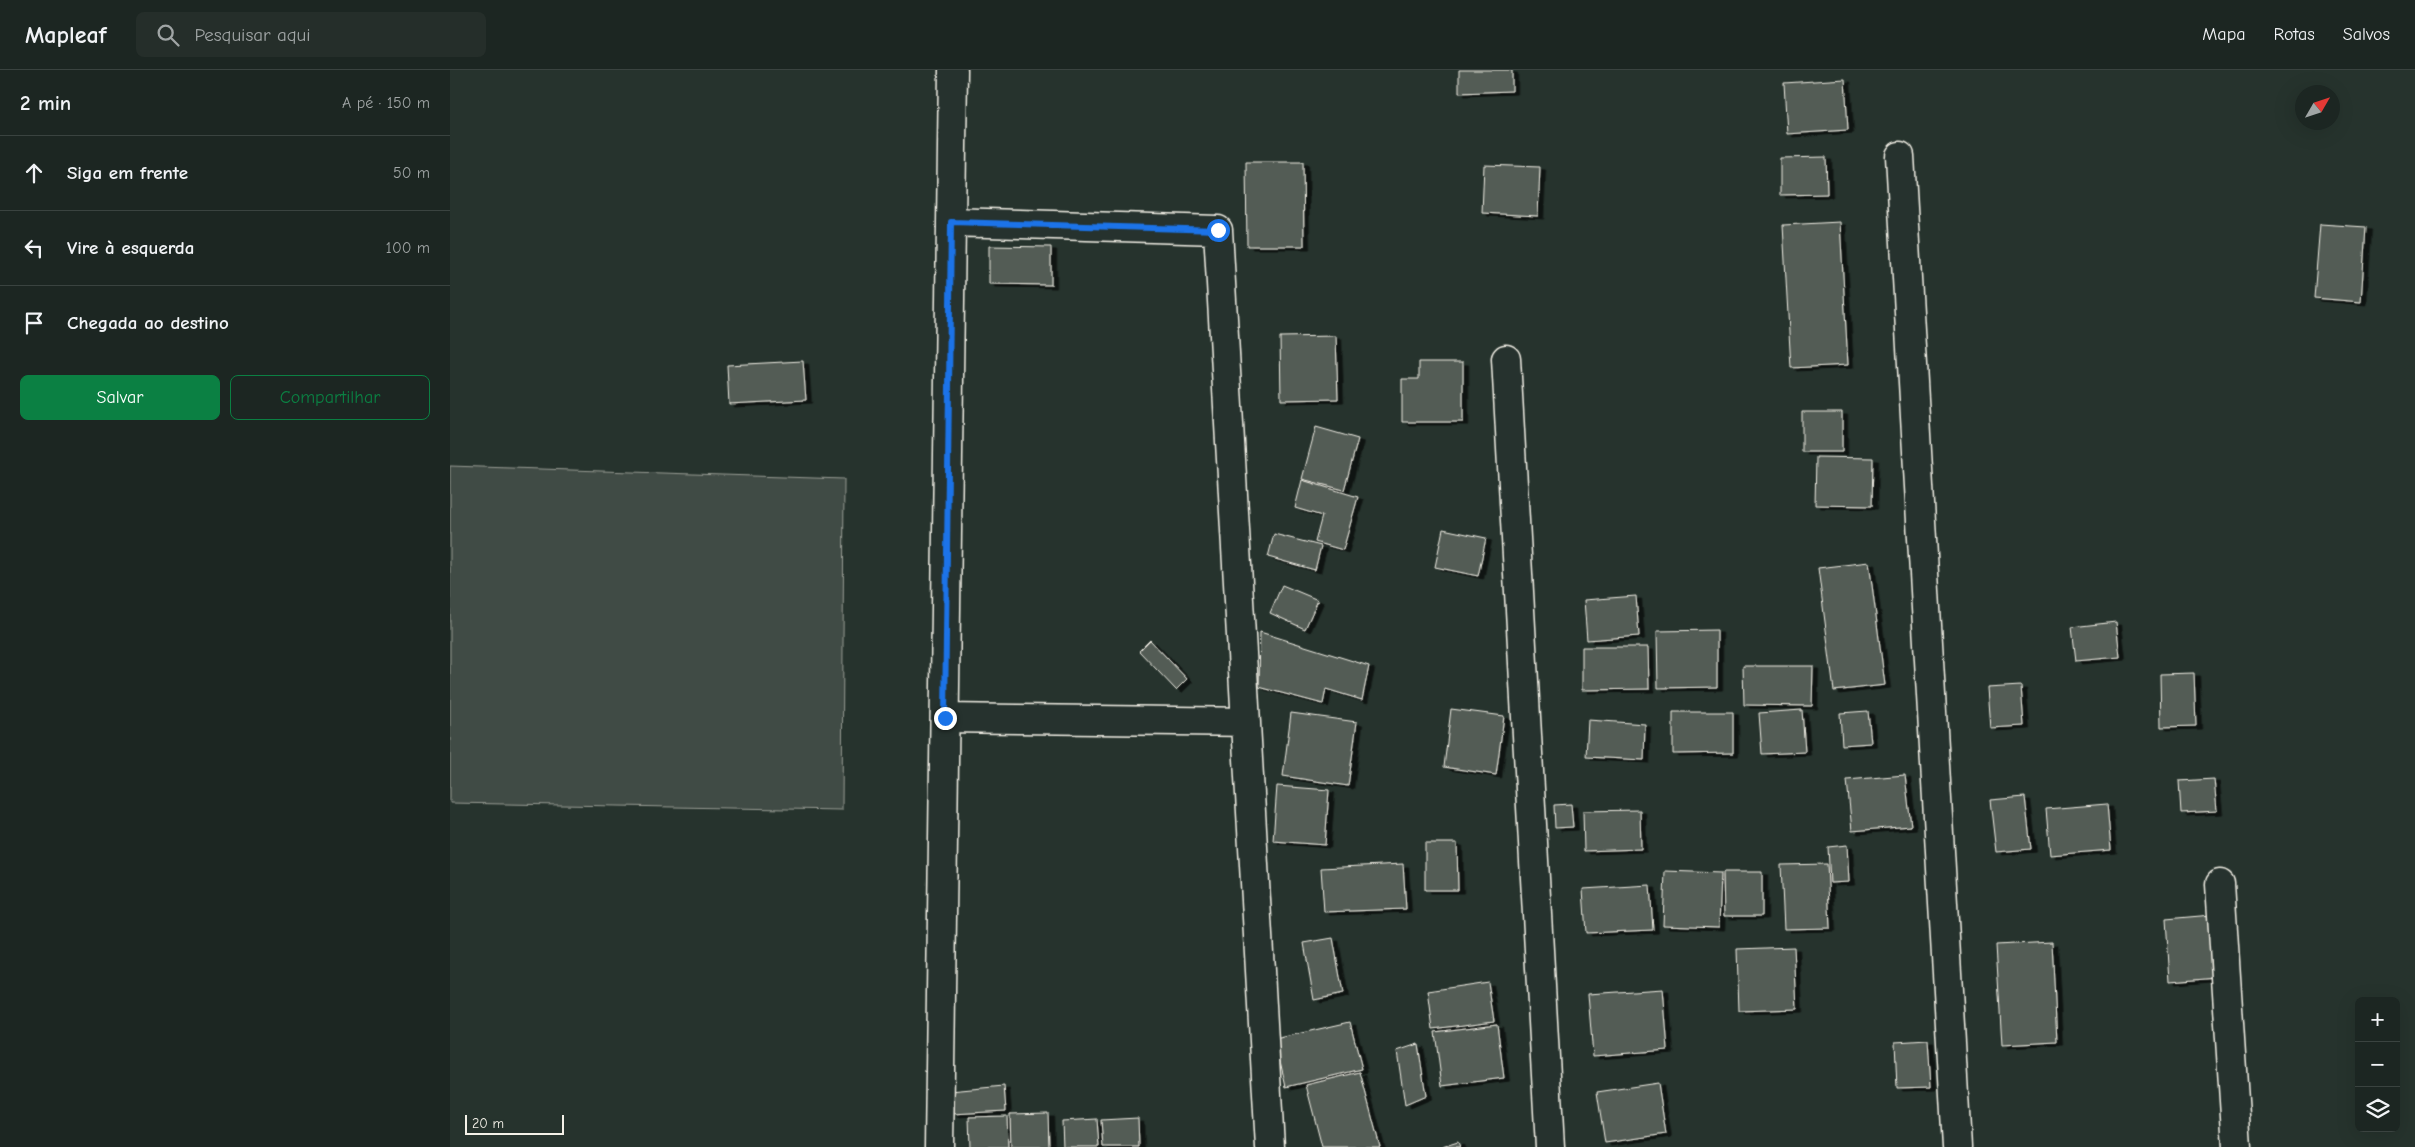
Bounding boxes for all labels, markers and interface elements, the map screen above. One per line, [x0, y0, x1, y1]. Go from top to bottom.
search box [136, 12, 486, 57]
text: Mapleaf [25, 21, 106, 49]
icon: search [154, 21, 182, 49]
text: Pesquisar aqui [194, 24, 311, 46]
text: Mapa [2202, 24, 2246, 45]
text: Rotas [2274, 24, 2315, 45]
text: Salvos [2343, 24, 2390, 45]
north arrow [2295, 85, 2340, 130]
text: 2 min [20, 91, 71, 115]
text: A pé · 150 m [342, 94, 430, 112]
icon: ahead [20, 159, 48, 187]
text: Siga em frente [67, 162, 188, 184]
text: 50 m [393, 164, 430, 182]
route start [1207, 219, 1230, 242]
icon: left [20, 234, 48, 262]
text: Vire à esquerda [67, 237, 194, 259]
text: 100 m [386, 239, 430, 257]
icon: arrive [20, 309, 48, 337]
text: Chegada ao destino [67, 312, 229, 334]
button: Salvar [20, 375, 220, 420]
button: Compartilhar [230, 375, 430, 420]
route end [934, 707, 957, 730]
map controls [2355, 997, 2400, 1132]
button: + [2355, 997, 2400, 1042]
button: − [2355, 1042, 2400, 1087]
button: layers [2355, 1087, 2400, 1132]
scale bar [465, 1112, 564, 1135]
text: 20 m [472, 1115, 504, 1132]

